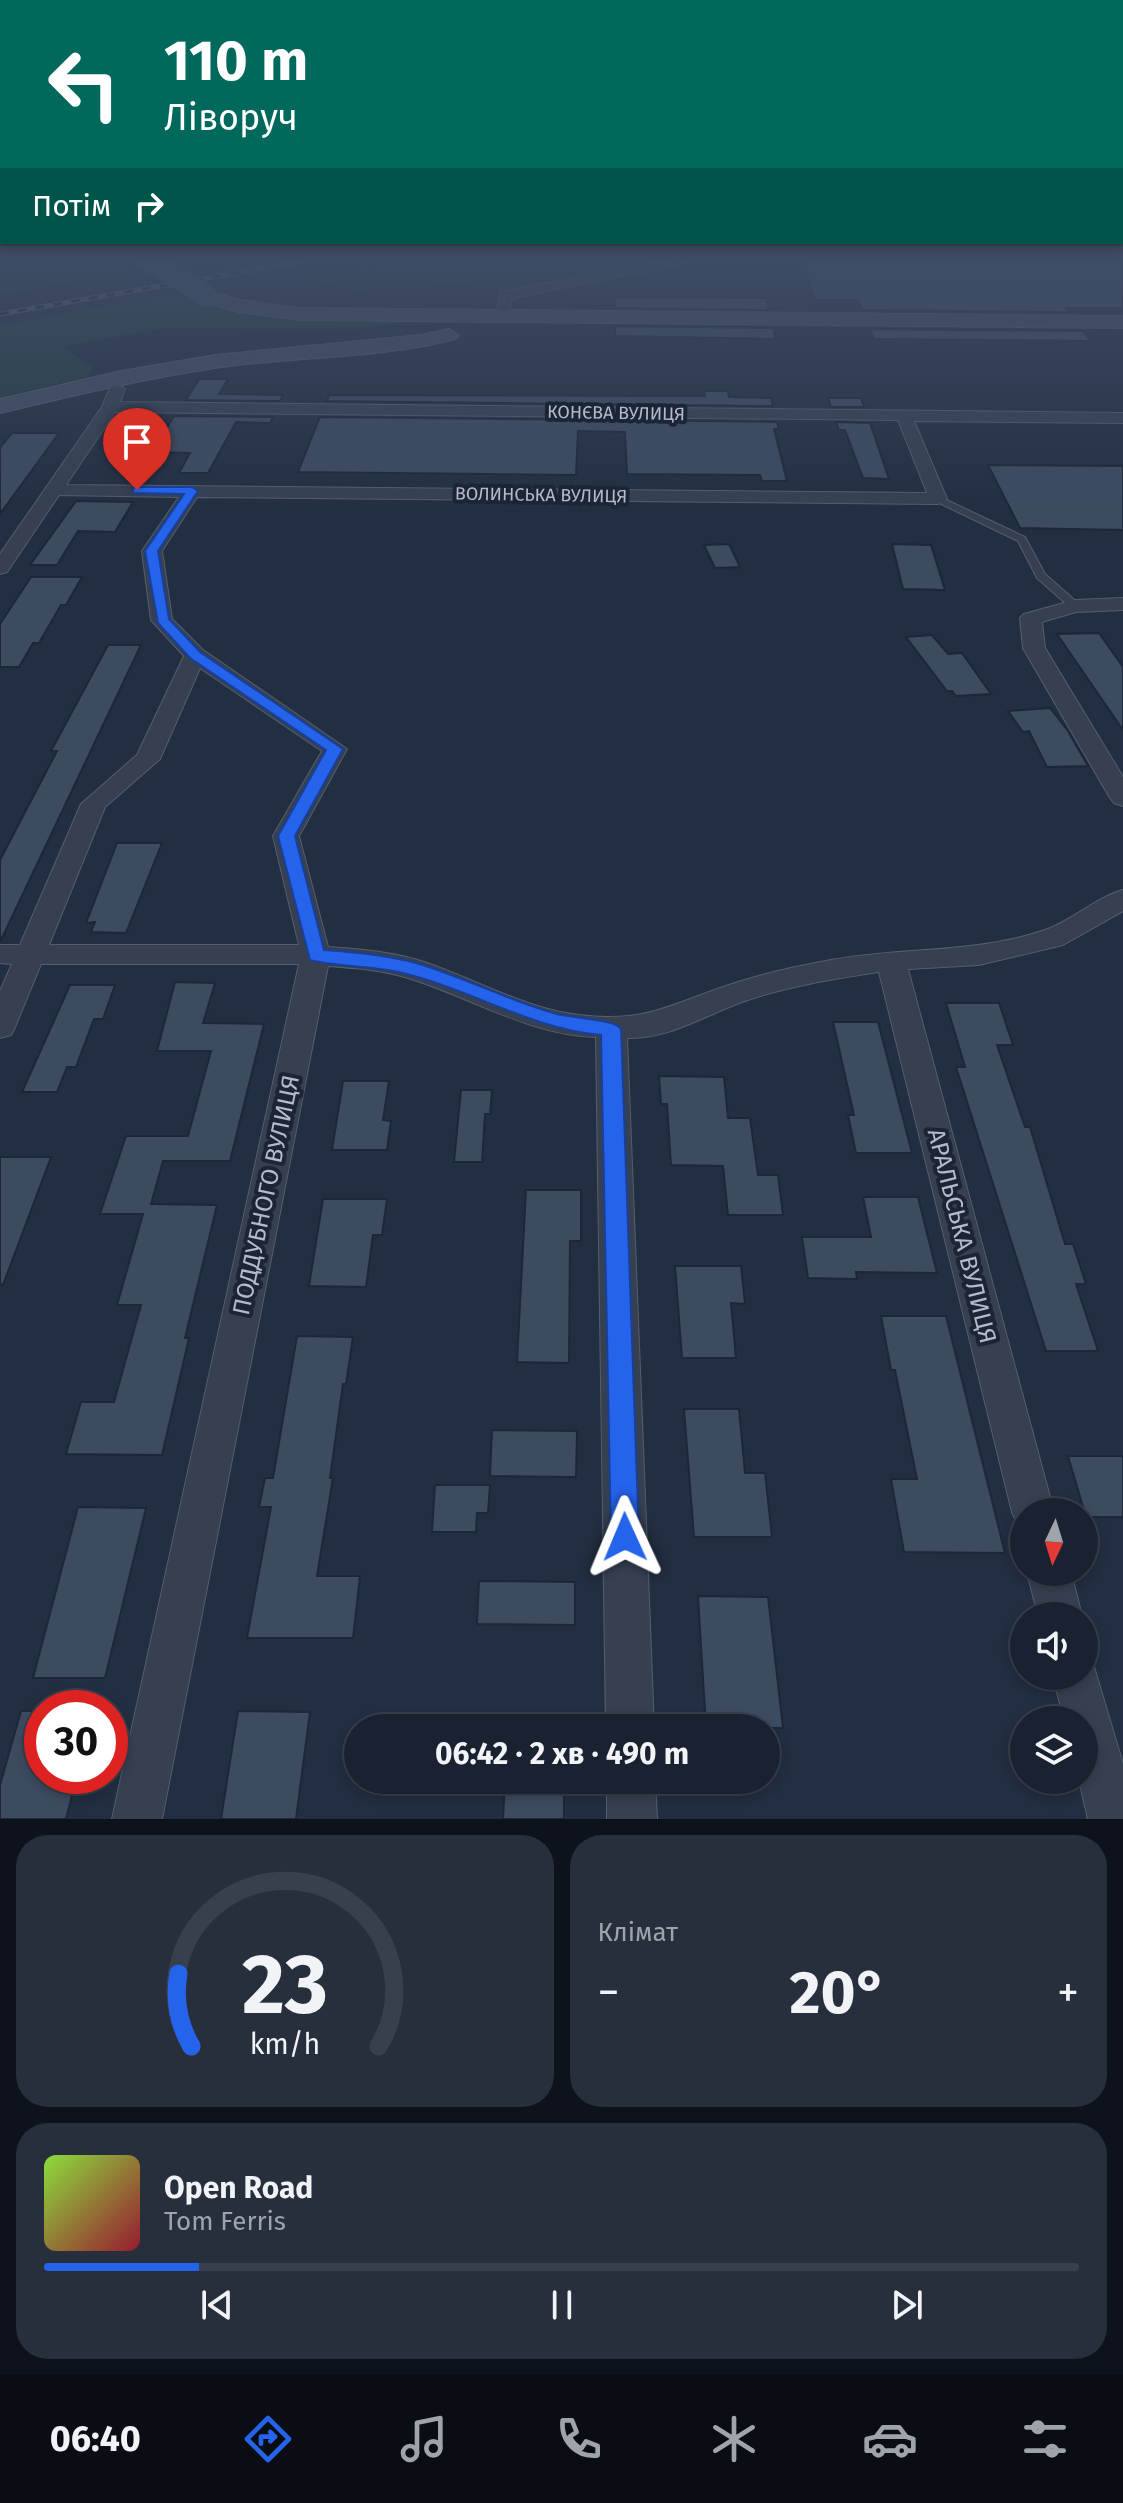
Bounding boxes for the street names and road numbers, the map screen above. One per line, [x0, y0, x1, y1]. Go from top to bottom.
street label: КОНЄВА ВУЛИЦЯ [547, 401, 685, 425]
street label: ВОЛИНСЬКА ВУЛИЦЯ [455, 482, 627, 508]
street label: ПОДДУБНОГО ВУЛИЦЯ [227, 1072, 305, 1318]
street label: АРАЛЬСЬКА ВУЛИЦЯ [922, 1126, 1002, 1346]

